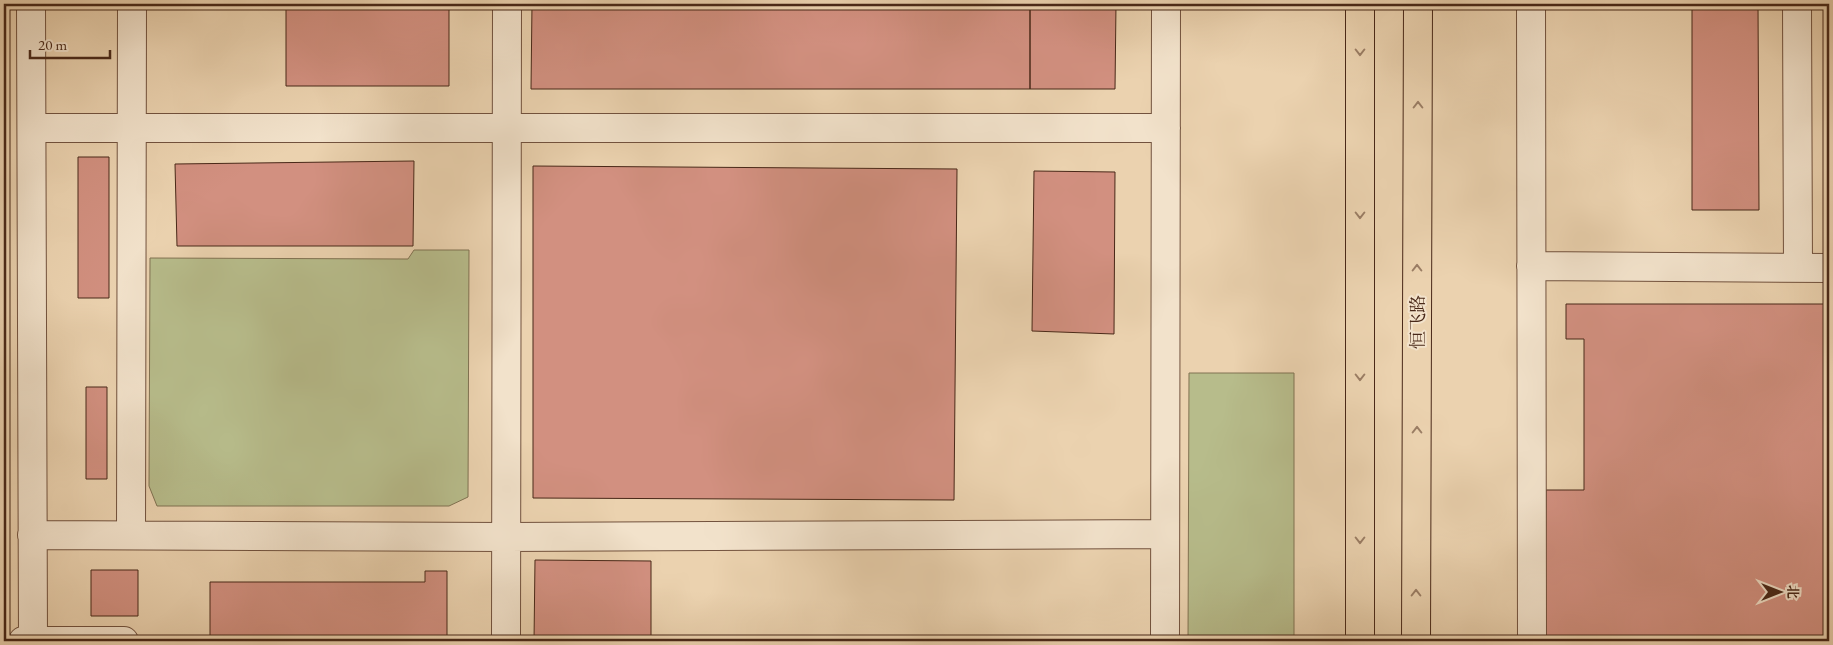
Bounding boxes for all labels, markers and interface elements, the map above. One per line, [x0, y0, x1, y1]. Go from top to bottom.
scale bar [30, 28, 110, 60]
text: 20 m [38, 35, 67, 54]
one-way arrow [1355, 49, 1365, 57]
one-way arrow [1413, 101, 1423, 108]
one-way arrow [1355, 212, 1365, 219]
one-way arrow [1412, 263, 1422, 271]
street label: 恒飞路 [1406, 295, 1429, 349]
one-way arrow [1355, 374, 1365, 382]
one-way arrow [1412, 426, 1422, 434]
one-way arrow [1355, 536, 1365, 544]
north arrow [1756, 568, 1806, 618]
text: 北 [1784, 585, 1802, 599]
one-way arrow [1411, 588, 1421, 596]

